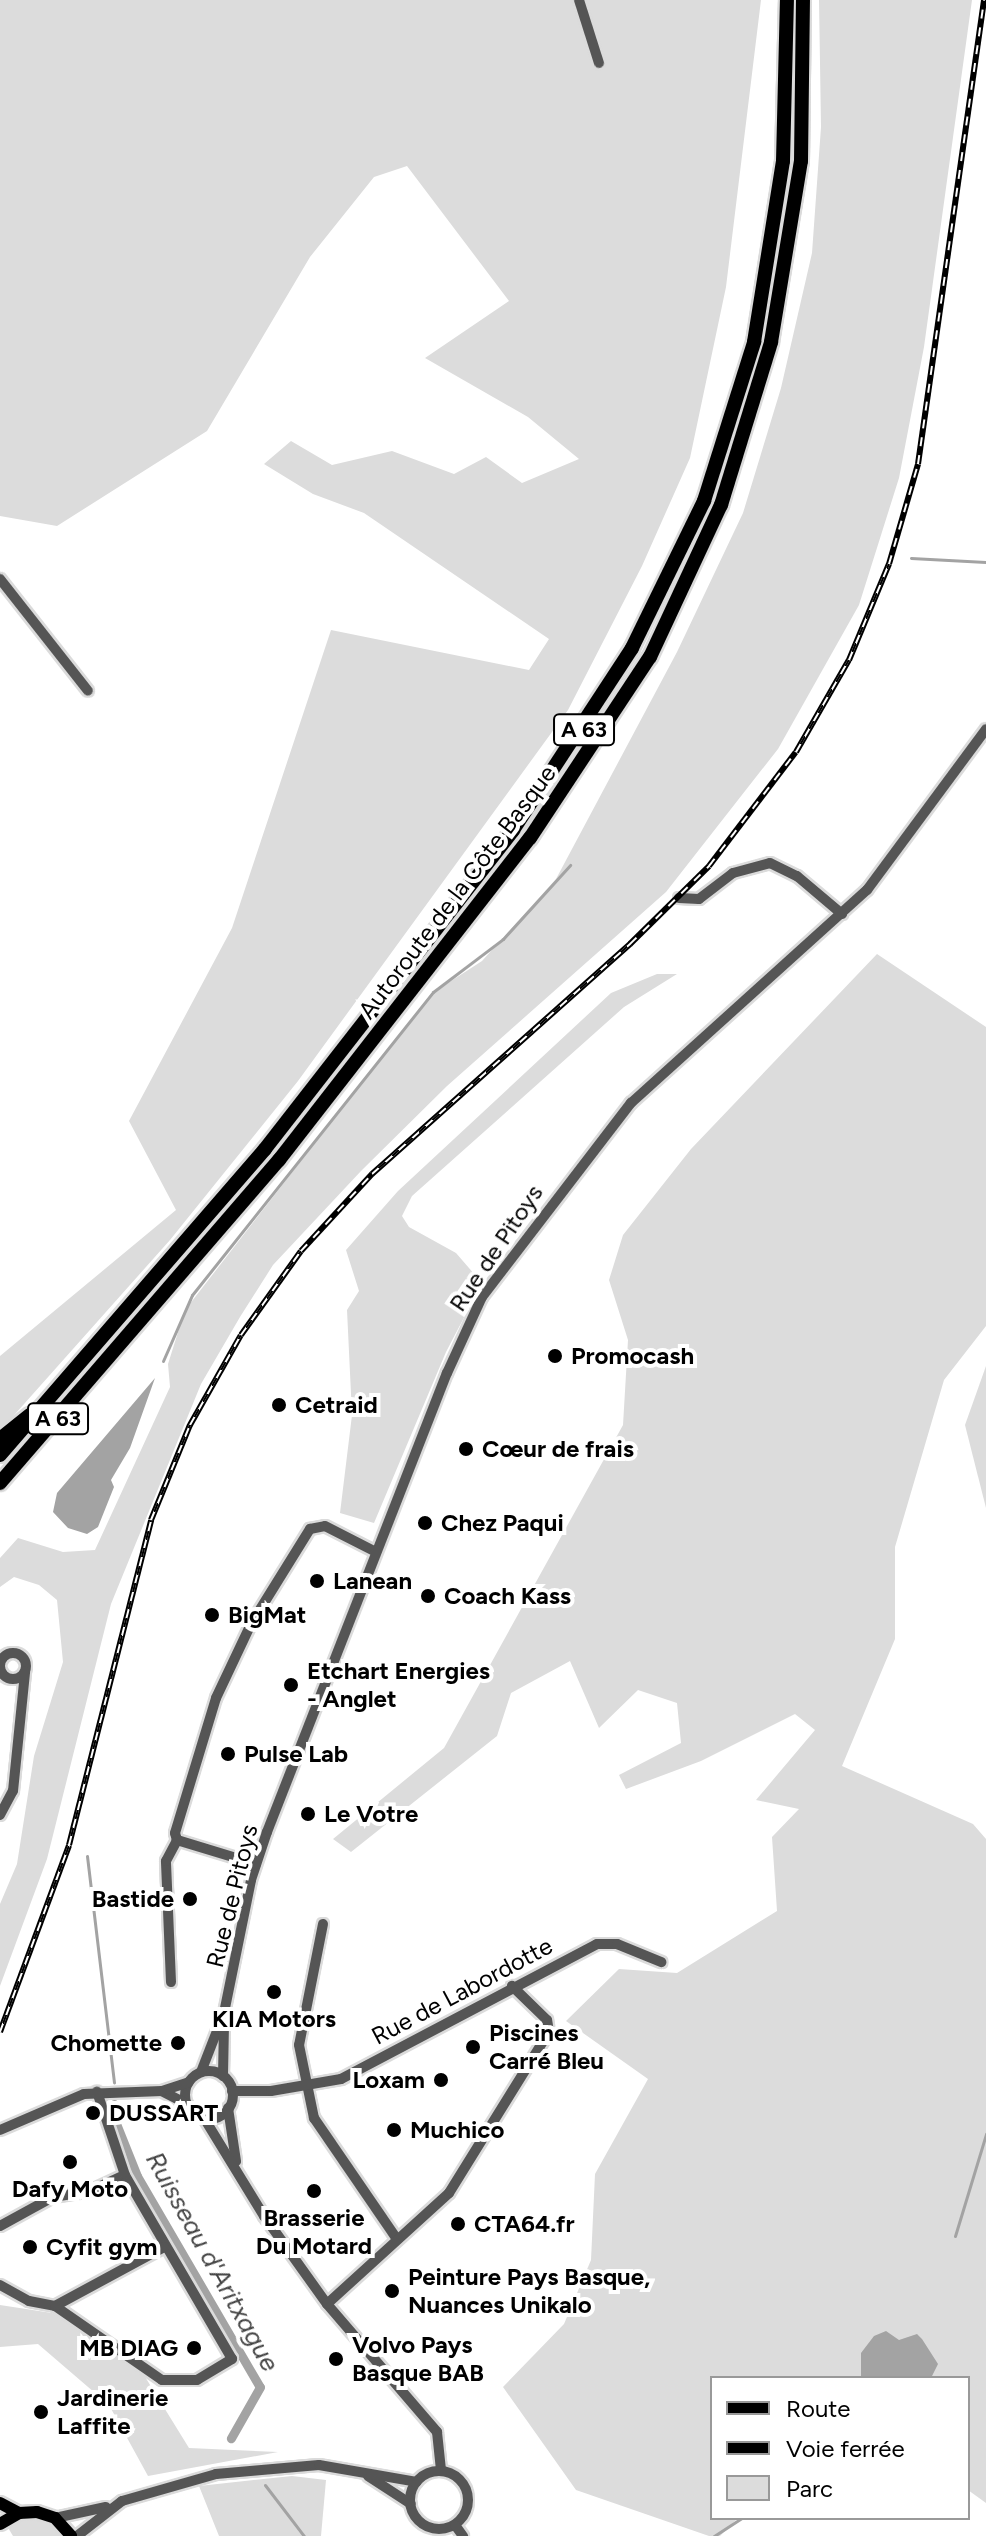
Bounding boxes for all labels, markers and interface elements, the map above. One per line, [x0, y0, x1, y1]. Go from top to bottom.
road number: A 63 [552, 712, 616, 748]
street label: Autoroute de la Côte Basque [352, 759, 562, 1025]
street label: Rue de Pitoys [443, 1179, 549, 1317]
place label: Promocash [571, 1342, 694, 1370]
marker: Promocash [546, 1347, 564, 1365]
place label: Cetraid [295, 1391, 378, 1419]
marker: Cetraid [270, 1396, 288, 1414]
road number: A 63 [26, 1401, 90, 1437]
place label: Cœur de frais [482, 1435, 634, 1463]
marker: Cœur de frais [457, 1440, 475, 1458]
place label: Chez Paqui [441, 1509, 564, 1537]
marker: Chez Paqui [416, 1514, 434, 1532]
place label: Lanean [333, 1567, 412, 1595]
marker: Lanean [308, 1572, 326, 1590]
place label: Coach Kass [444, 1582, 571, 1610]
marker: Coach Kass [419, 1587, 437, 1605]
place label: BigMat [228, 1601, 306, 1629]
marker: BigMat [203, 1606, 221, 1624]
place label: Etchart Energies - Anglet [307, 1657, 490, 1713]
marker: Etchart Energies - Anglet [282, 1676, 300, 1694]
place label: Pulse Lab [244, 1740, 348, 1768]
marker: Pulse Lab [219, 1745, 237, 1763]
place label: Le Votre [324, 1800, 418, 1828]
marker: Le Votre [299, 1805, 317, 1823]
street label: Rue de Pitoys [200, 1821, 264, 1971]
place label: Bastide [92, 1885, 174, 1913]
marker: Bastide [181, 1890, 199, 1908]
street label: Rue de Labordotte [367, 1931, 557, 2051]
marker: KIA Motors [265, 1983, 283, 2001]
place label: KIA Motors [212, 2005, 336, 2033]
place label: Piscines Carré Bleu [489, 2019, 604, 2075]
place label: Chomette [50, 2029, 162, 2057]
marker: Chomette [169, 2034, 187, 2052]
marker: Piscines Carré Bleu [464, 2038, 482, 2056]
place label: Loxam [352, 2066, 425, 2094]
marker: Loxam [432, 2071, 450, 2089]
place label: DUSSART [109, 2099, 218, 2127]
marker: DUSSART [84, 2104, 102, 2122]
place label: Muchico [410, 2116, 504, 2144]
marker: Muchico [385, 2121, 403, 2139]
water label: Ruisseau d'Aritxague [139, 2147, 285, 2377]
marker: Dafy Moto [61, 2153, 79, 2171]
place label: Dafy Moto [12, 2175, 128, 2203]
marker: Brasserie Du Motard [305, 2182, 323, 2200]
place label: Brasserie Du Motard [256, 2204, 372, 2260]
place label: CTA64.fr [474, 2210, 575, 2238]
marker: CTA64.fr [449, 2215, 467, 2233]
place label: Cyfit gym [46, 2233, 157, 2261]
marker: Cyfit gym [21, 2238, 39, 2256]
place label: Peinture Pays Basque, Nuances Unikalo [408, 2263, 650, 2319]
marker: Peinture Pays Basque, Nuances Unikalo [383, 2282, 401, 2300]
place label: Volvo Pays Basque BAB [352, 2331, 484, 2387]
place label: MB DIAG [79, 2334, 178, 2362]
marker: MB DIAG [185, 2339, 203, 2357]
marker: Volvo Pays Basque BAB [327, 2350, 345, 2368]
legend [710, 2376, 970, 2520]
place label: Jardinerie Laffite [57, 2384, 168, 2440]
text: Route [786, 2394, 850, 2423]
marker: Jardinerie Laffite [32, 2403, 50, 2421]
text: Voie ferrée [786, 2434, 905, 2463]
text: Parc [786, 2474, 833, 2503]

